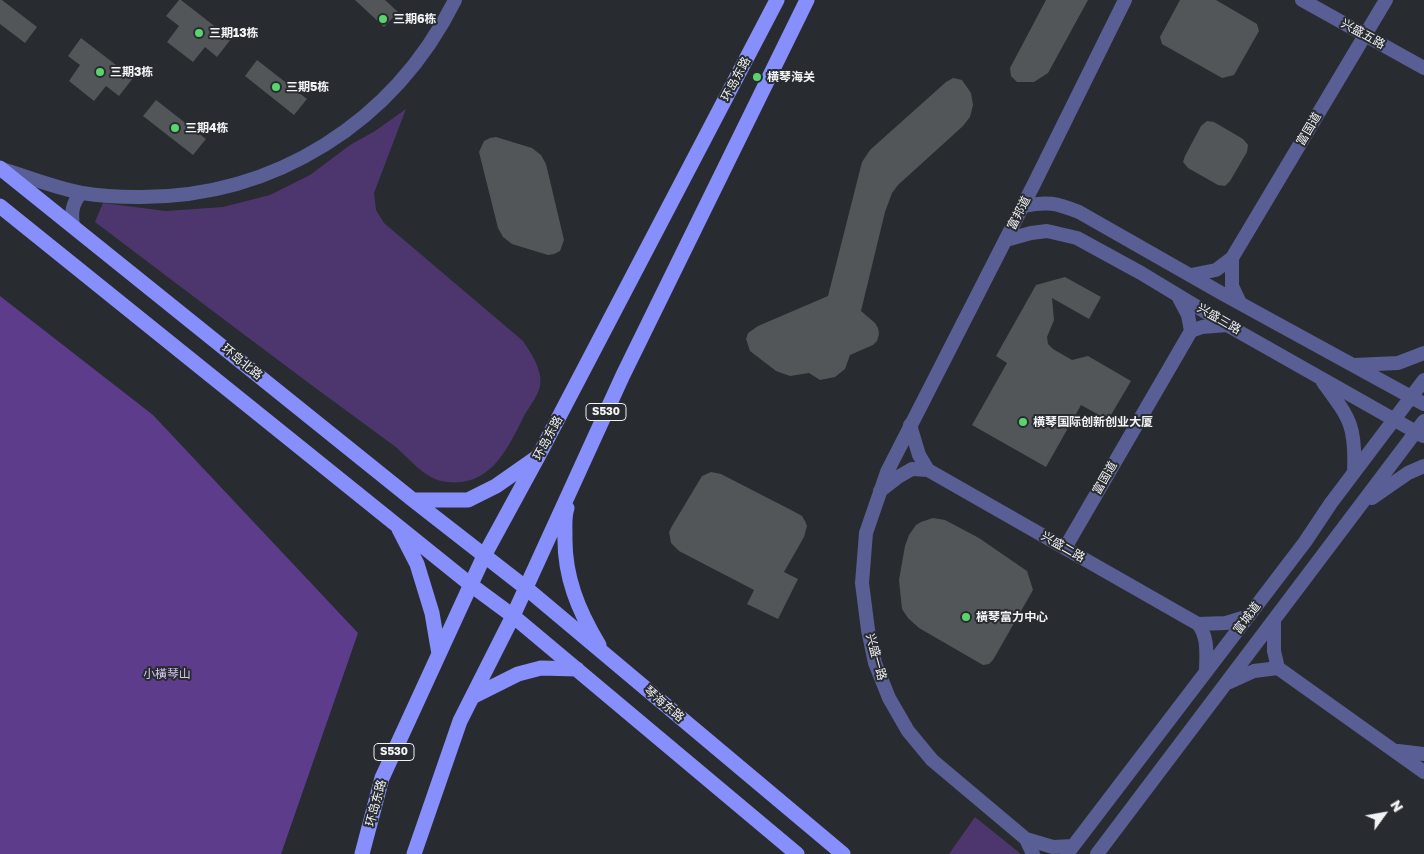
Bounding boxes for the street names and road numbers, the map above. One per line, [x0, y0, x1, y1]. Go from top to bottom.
street label: 兴盛五路 [1339, 16, 1387, 52]
street label: 环岛东路 [718, 54, 754, 104]
street label: 富国道 [1294, 110, 1324, 148]
street label: 富邦道 [1004, 194, 1034, 232]
street label: 兴盛三路 [1195, 301, 1243, 337]
street label: 环岛北路 [219, 341, 265, 383]
road number: S530 [586, 404, 626, 421]
street label: 环岛东路 [530, 413, 566, 463]
street label: 富国道 [1090, 459, 1120, 497]
street label: 兴盛二路 [1039, 529, 1087, 565]
street label: 富城道 [1230, 599, 1264, 637]
street label: 兴盛一路 [863, 632, 889, 682]
street label: 琴海东路 [641, 683, 687, 725]
road number: S530 [374, 744, 414, 760]
street label: 环岛东路 [363, 778, 389, 828]

